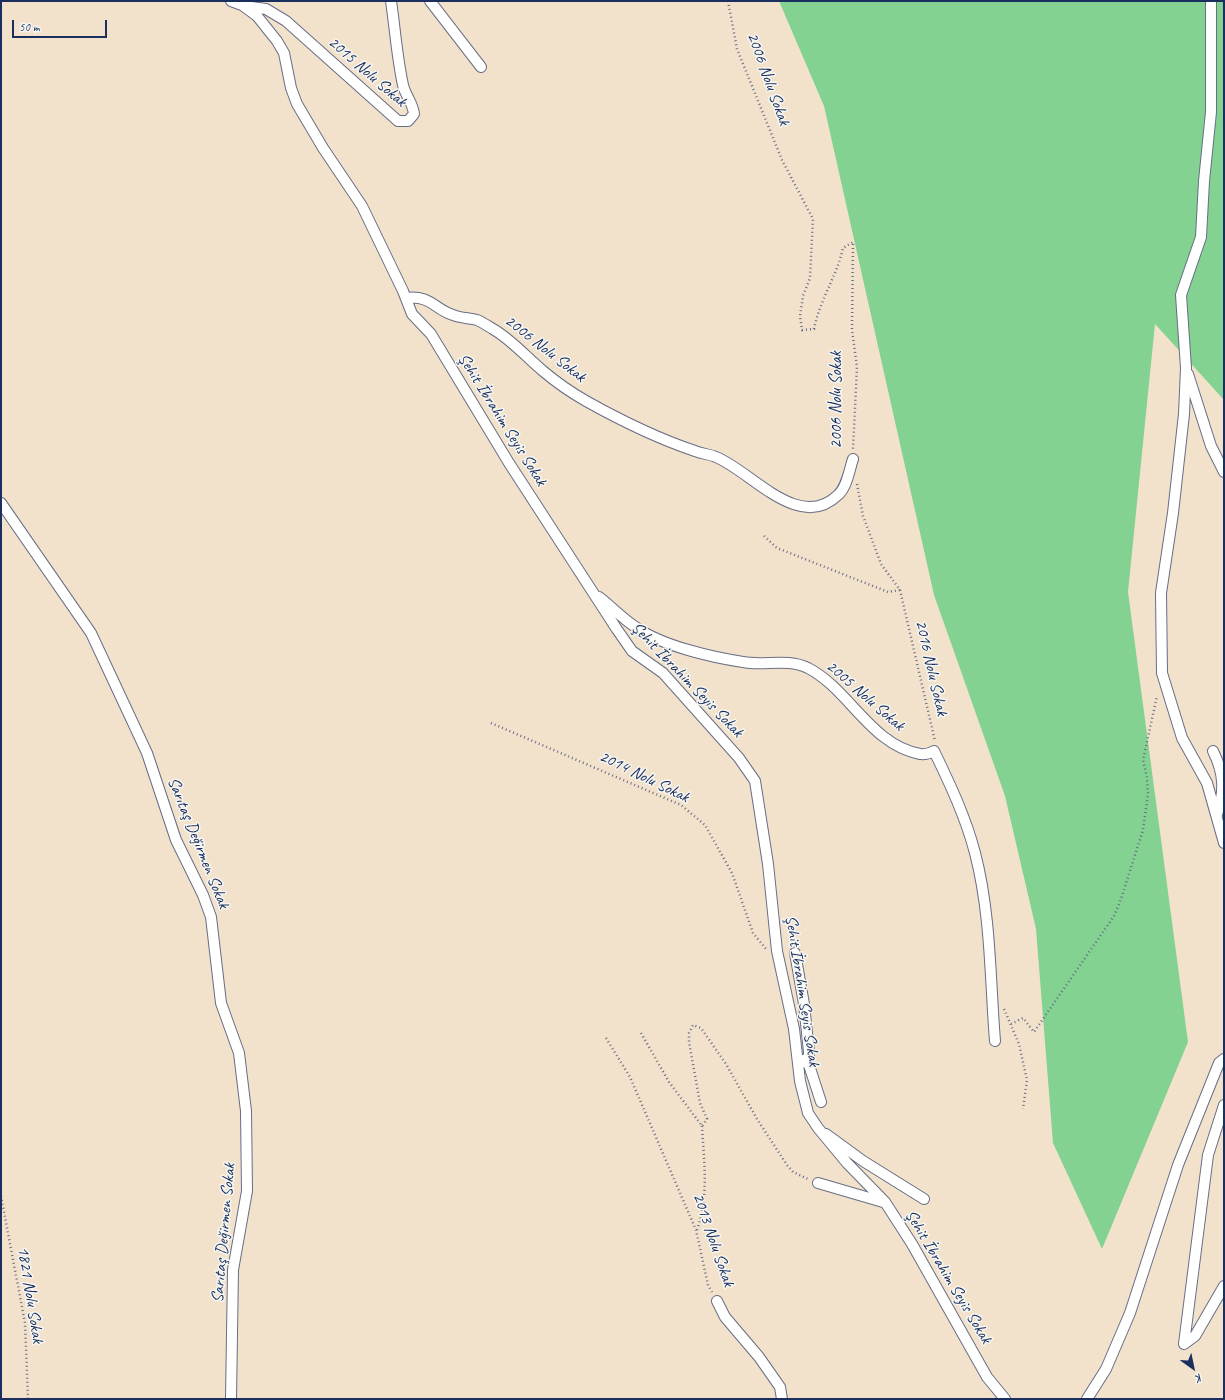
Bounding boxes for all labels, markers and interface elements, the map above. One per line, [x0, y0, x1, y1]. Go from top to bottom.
scale bar [14, 12, 109, 38]
text: 50 m [19, 19, 39, 35]
street label: 2006 Nolu Sokak [742, 30, 794, 128]
street label: 2015 Nolu Sokak [324, 32, 410, 112]
street label: 2006 Nolu Sokak [500, 311, 590, 387]
street label: Şehit İbrahim Seyis Sokak [453, 350, 551, 490]
street label: 2006 Nolu Sokak [827, 351, 847, 449]
street label: Şehit İbrahim Seyis Sokak [627, 618, 747, 742]
street label: 2016 Nolu Sokak [910, 618, 952, 718]
street label: 2005 Nolu Sokak [822, 656, 908, 736]
street label: 2014 Nolu Sokak [596, 746, 692, 808]
street label: Sarıtaş Değirmen Sokak [162, 774, 234, 912]
street label: Şehit İbrahim Seyis Sokak [780, 914, 824, 1068]
street label: Sarıtaş Değirmen Sokak [208, 1163, 240, 1303]
street label: 2013 Nolu Sokak [687, 1191, 739, 1289]
street label: Şehit İbrahim Seyis Sokak [900, 1206, 996, 1348]
street label: 1821 Nolu Sokak [12, 1245, 48, 1345]
north arrow [1173, 1348, 1213, 1388]
text: K [1193, 1371, 1206, 1385]

